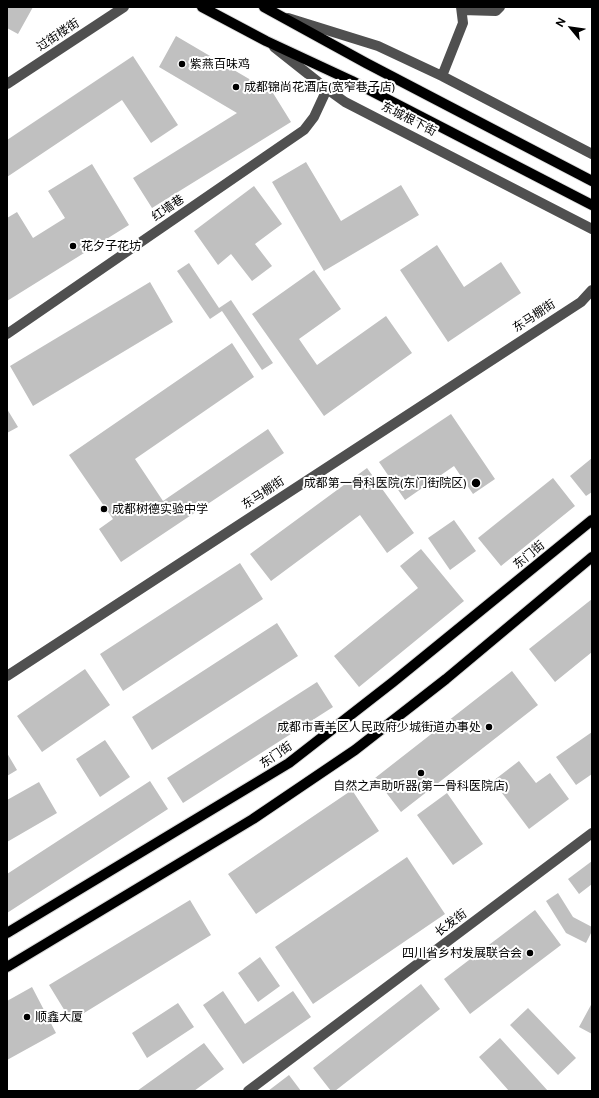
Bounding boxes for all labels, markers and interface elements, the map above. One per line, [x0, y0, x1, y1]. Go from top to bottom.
north arrow [551, 8, 591, 48]
street label: 过街楼街 [34, 16, 82, 54]
text: N [553, 16, 568, 29]
place label: 紫燕百味鸡 [190, 57, 250, 71]
marker: 紫燕百味鸡 [177, 59, 187, 69]
place label: 成都锦尚花酒店(宽窄巷子店) [244, 80, 395, 94]
marker: 成都锦尚花酒店(宽窄巷子店) [231, 82, 241, 92]
street label: 东城根下街 [379, 99, 439, 139]
street label: 红墙巷 [149, 192, 187, 224]
place label: 花夕子花坊 [81, 239, 141, 253]
marker: 花夕子花坊 [68, 241, 78, 251]
street label: 东马棚街 [510, 297, 558, 335]
street label: 东马棚街 [239, 474, 287, 512]
place label: 成都第一骨科医院(东门街院区) [304, 476, 467, 490]
marker: 成都第一骨科医院(东门街院区) [470, 477, 482, 489]
place label: 成都树德实验中学 [112, 502, 208, 516]
marker: 成都树德实验中学 [99, 504, 109, 514]
street label: 东门街 [510, 538, 548, 572]
place label: 成都市青羊区人民政府少城街道办事处 [277, 720, 481, 734]
marker: 成都市青羊区人民政府少城街道办事处 [484, 722, 494, 732]
street label: 东门街 [257, 739, 295, 771]
marker: 自然之声助听器(第一骨科医院店) [416, 768, 426, 778]
place label: 自然之声助听器(第一骨科医院店) [333, 779, 509, 793]
street label: 长发街 [432, 906, 470, 940]
place label: 四川省乡村发展联合会 [402, 946, 522, 960]
marker: 四川省乡村发展联合会 [525, 948, 535, 958]
place label: 顺鑫大厦 [35, 1010, 83, 1024]
marker: 顺鑫大厦 [22, 1012, 32, 1022]

